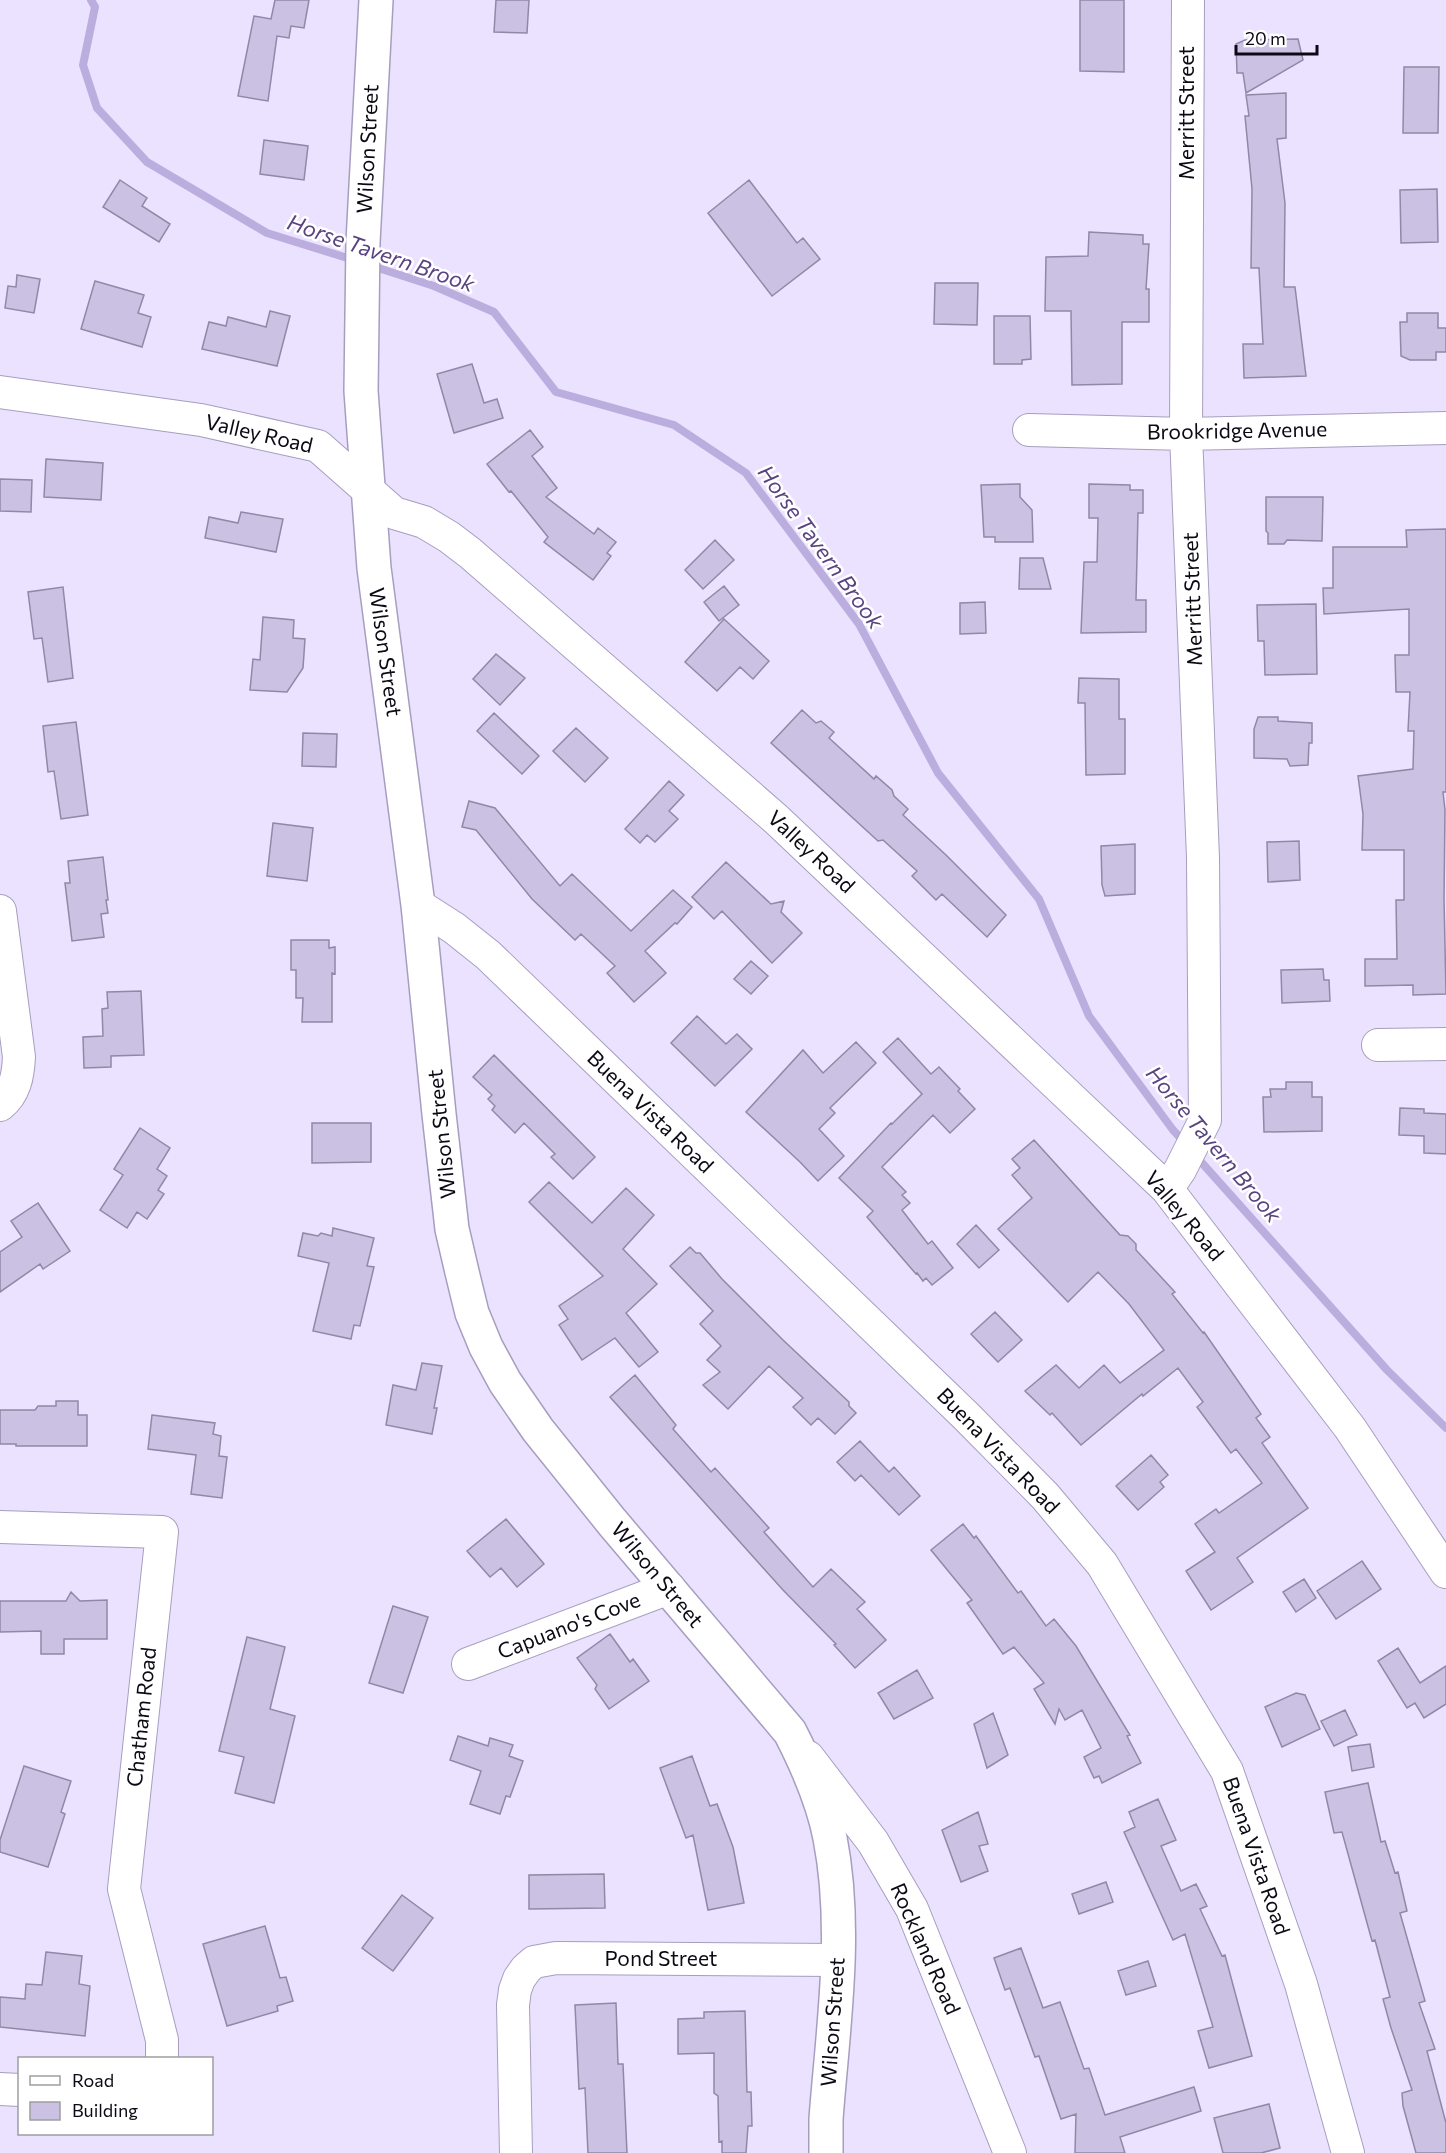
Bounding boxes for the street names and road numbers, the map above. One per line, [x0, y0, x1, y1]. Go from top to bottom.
street label: Merritt Street [1173, 46, 1198, 180]
street label: Wilson Street [351, 84, 382, 214]
street label: Valley Road [203, 408, 316, 457]
street label: Brookridge Avenue [1147, 415, 1327, 444]
street label: Merritt Street [1177, 532, 1206, 666]
street label: Wilson Street [365, 586, 408, 718]
street label: Valley Road [763, 804, 861, 897]
street label: Buena Vista Road [583, 1044, 719, 1177]
street label: Wilson Street [421, 1068, 460, 1200]
street label: Valley Road [1140, 1165, 1230, 1265]
street label: Buena Vista Road [933, 1382, 1066, 1518]
street label: Wilson Street [607, 1516, 709, 1632]
street label: Capuano's Cove [494, 1586, 643, 1663]
street label: Chatham Road [121, 1646, 160, 1788]
street label: Buena Vista Road [1219, 1773, 1296, 1938]
street label: Rockland Road [886, 1879, 967, 2018]
street label: Pond Street [605, 1945, 717, 1970]
street label: Wilson Street [815, 1956, 848, 2087]

